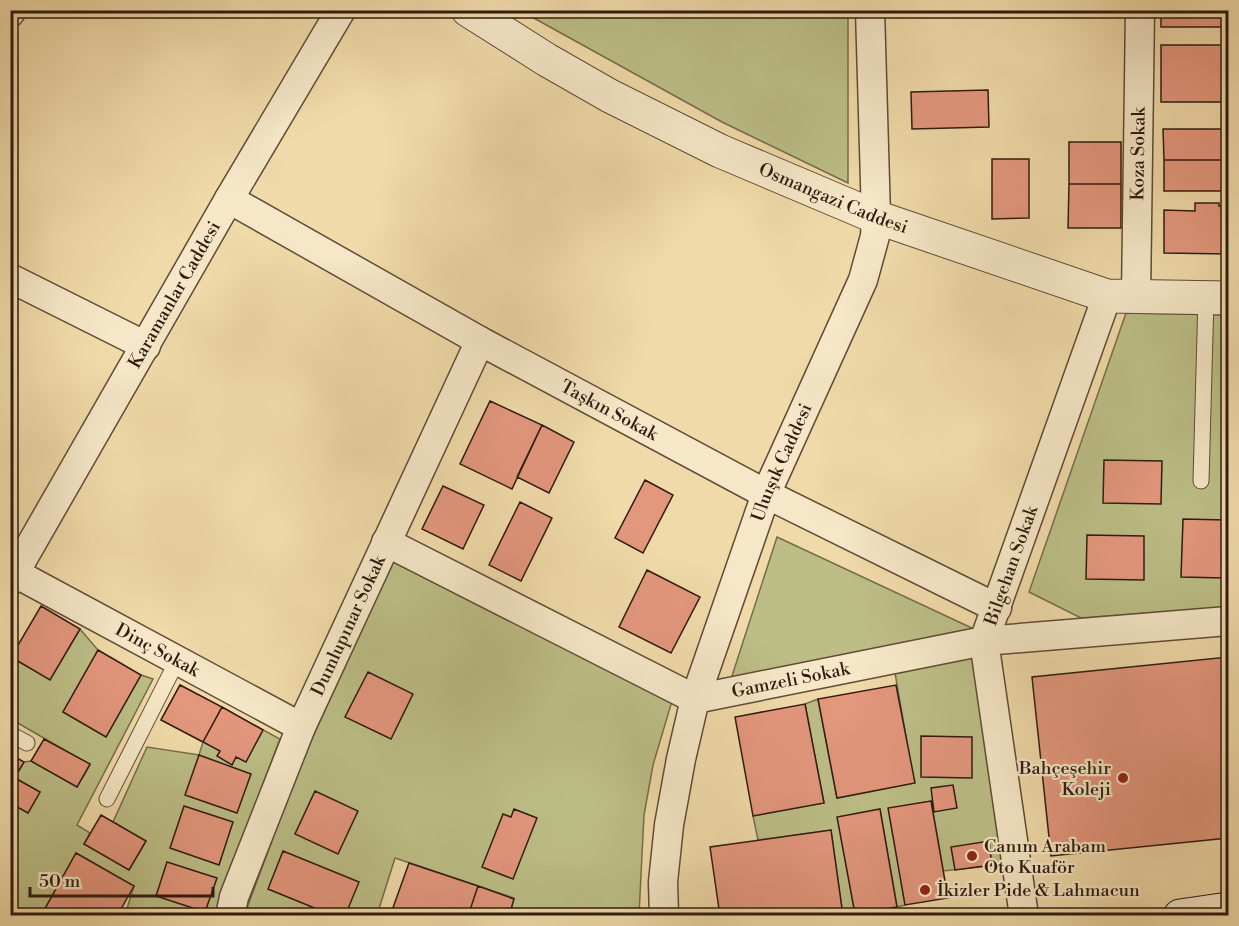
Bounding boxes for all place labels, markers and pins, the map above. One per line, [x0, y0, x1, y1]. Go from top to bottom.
place label: Bahçeşehir Koleji [1018, 757, 1111, 801]
marker: Bahçeşehir Koleji [1116, 771, 1130, 785]
place label: Canım Arabam Oto Kuaför [984, 835, 1106, 879]
marker: Canım Arabam Oto Kuaför [965, 849, 979, 863]
place label: İkizler Pide & Lahmacun [937, 879, 1140, 902]
marker: İkizler Pide & Lahmacun [918, 883, 932, 897]

